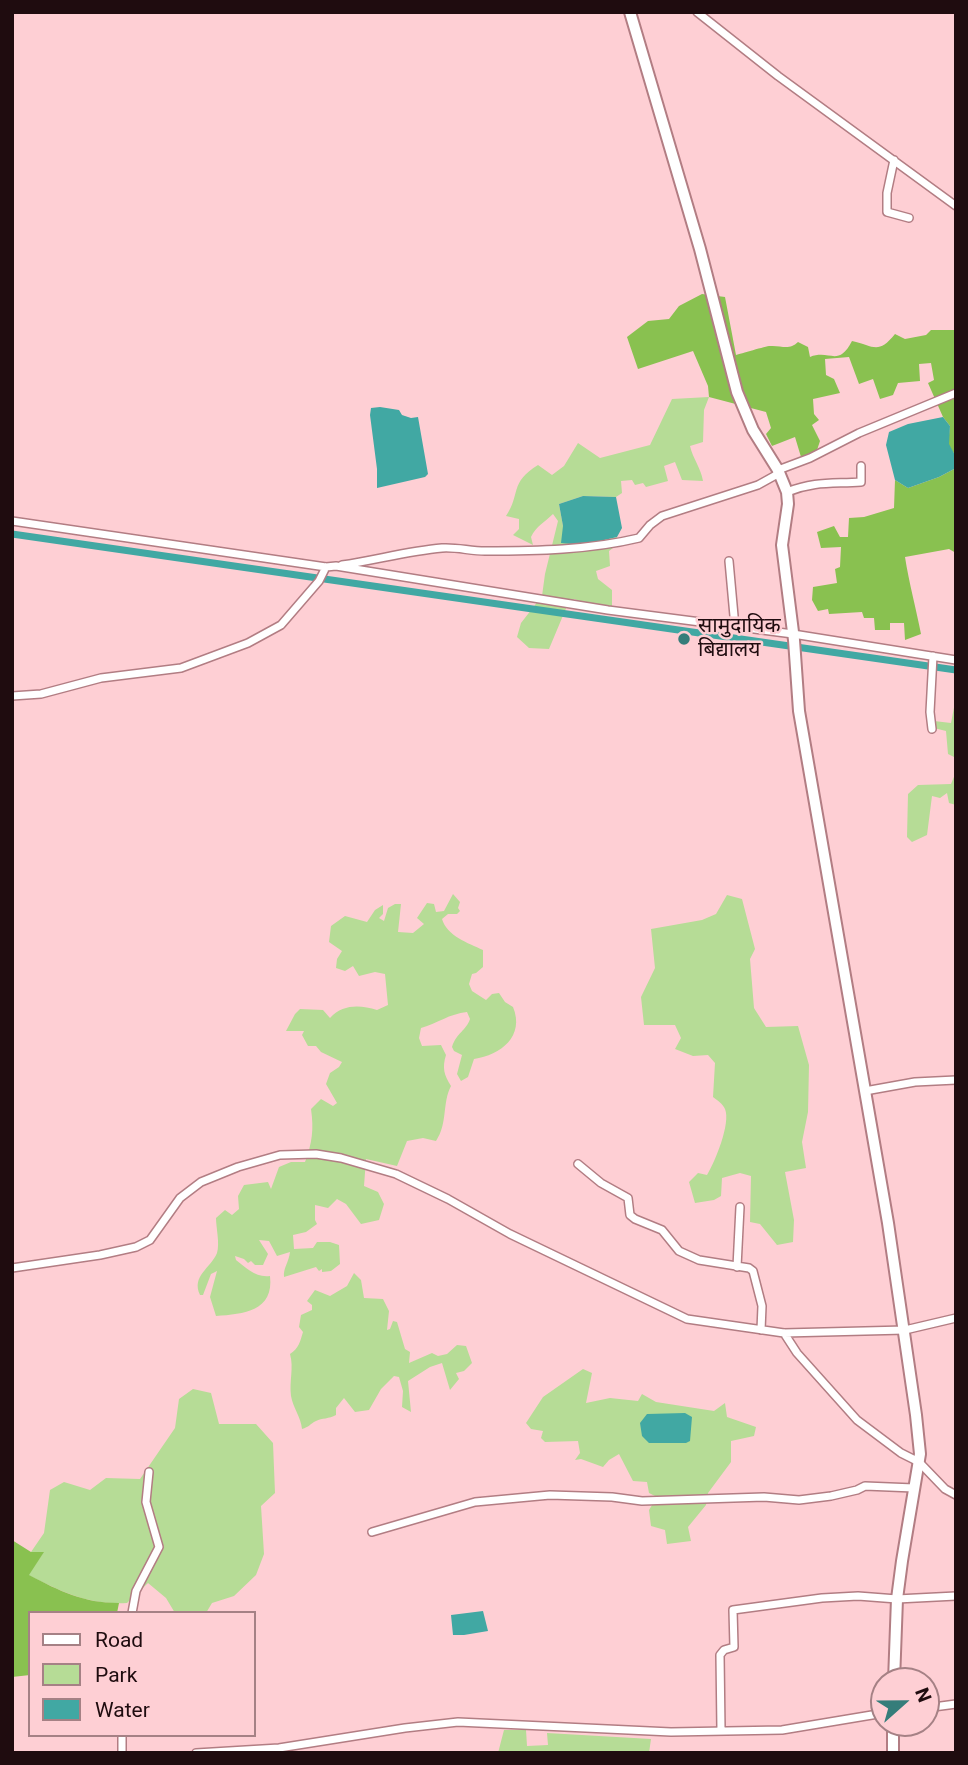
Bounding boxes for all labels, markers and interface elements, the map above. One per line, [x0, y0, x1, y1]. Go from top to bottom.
place label: सामुदायिक बिद्यालय [698, 614, 781, 664]
marker: सामुदायिक बिद्यालय [676, 631, 692, 647]
legend [28, 1611, 256, 1737]
text: Road [95, 1628, 143, 1652]
text: Park [95, 1663, 137, 1687]
north arrow [870, 1667, 940, 1737]
text: N [910, 1685, 936, 1705]
text: Water [95, 1698, 150, 1722]

